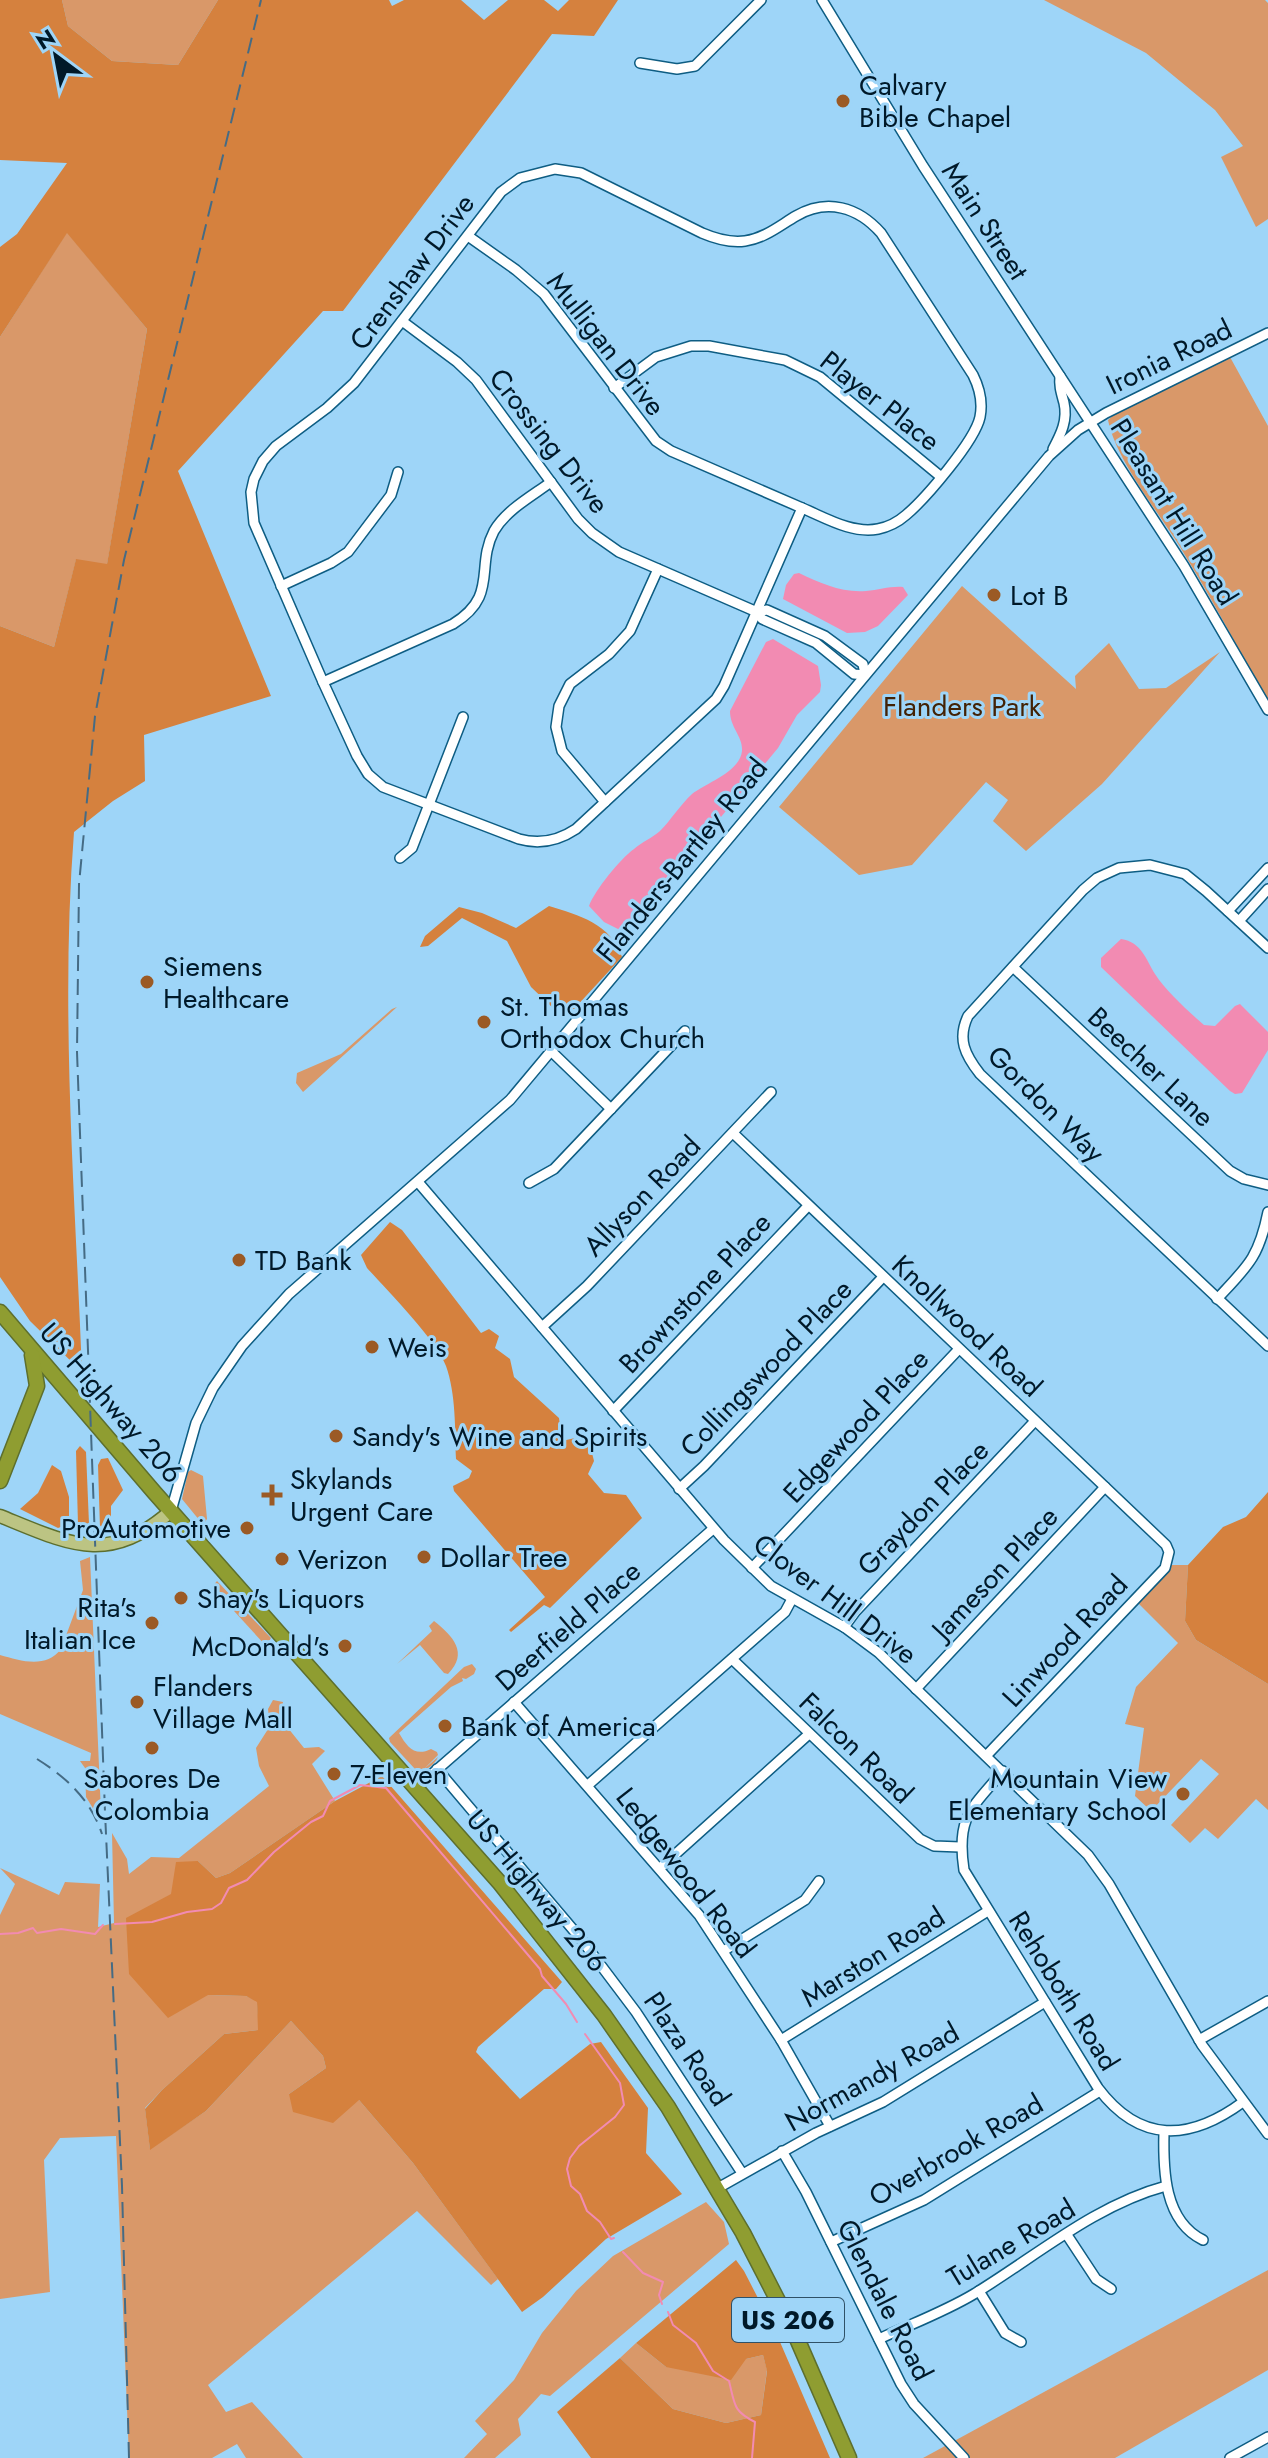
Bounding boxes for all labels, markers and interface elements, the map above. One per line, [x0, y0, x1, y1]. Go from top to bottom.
north arrow [16, 16, 96, 96]
text: N [30, 21, 61, 57]
place label: Calvary Bible Chapel [859, 65, 1011, 138]
marker: Calvary Bible Chapel [834, 92, 852, 110]
street label: Main Street [931, 154, 1039, 288]
street label: Crenshaw Drive [340, 185, 484, 359]
street label: Mulligan Drive [537, 263, 675, 425]
street label: Ironia Road [1099, 309, 1239, 405]
street label: Player Place [811, 341, 949, 461]
street label: Crossing Drive [479, 360, 619, 522]
street label: Pleasant Hill Road [1100, 411, 1248, 613]
place label: Lot B [1010, 575, 1069, 616]
marker: Lot B [985, 586, 1003, 604]
park label: Flanders Park [883, 686, 1042, 727]
street label: Flanders-Bartley Road [587, 749, 777, 971]
place label: Siemens Healthcare [163, 946, 289, 1019]
marker: Siemens Healthcare [138, 973, 156, 991]
place label: St. Thomas Orthodox Church [500, 986, 705, 1059]
street label: Beecher Lane [1078, 997, 1224, 1137]
marker: St. Thomas Orthodox Church [475, 1013, 493, 1031]
street label: Gordon Way [978, 1036, 1115, 1173]
street label: Allyson Road [574, 1126, 710, 1266]
street label: Brownstone Place [609, 1203, 781, 1383]
place label: TD Bank [255, 1240, 352, 1281]
street label: Knollwood Road [883, 1245, 1051, 1407]
marker: TD Bank [230, 1251, 248, 1269]
street label: Collingswood Place [670, 1270, 862, 1466]
street label: US Highway 206 [30, 1314, 192, 1492]
place label: Weis [388, 1327, 446, 1368]
marker: Weis [363, 1338, 381, 1356]
street label: Edgewood Place [774, 1340, 938, 1512]
place label: Sandy's Wine and Spirits [352, 1416, 647, 1457]
marker: Sandy's Wine and Spirits [327, 1427, 345, 1445]
street label: Graydon Place [848, 1431, 998, 1585]
place label: Skylands Urgent Care [290, 1459, 433, 1532]
marker: Skylands Urgent Care [261, 1484, 283, 1506]
street label: Jameson Place [920, 1497, 1068, 1652]
place label: ProAutomotive [61, 1508, 231, 1549]
marker: ProAutomotive [238, 1519, 256, 1537]
street label: Clover Hill Drive [745, 1524, 925, 1674]
place label: Dollar Tree [440, 1537, 568, 1578]
place label: Verizon [298, 1539, 388, 1580]
marker: Dollar Tree [415, 1548, 433, 1566]
marker: Verizon [273, 1550, 291, 1568]
street label: Deerfield Place [486, 1551, 650, 1701]
street label: Linwood Road [993, 1565, 1137, 1717]
place label: Shay's Liquors [197, 1578, 364, 1619]
place label: Rita's Italian Ice [24, 1587, 136, 1660]
marker: Shay's Liquors [172, 1589, 190, 1607]
marker: Rita's Italian Ice [143, 1614, 161, 1632]
place label: McDonald's [192, 1626, 329, 1667]
marker: McDonald's [336, 1637, 354, 1655]
place label: Flanders Village Mall [153, 1666, 293, 1739]
street label: Falcon Road [790, 1683, 922, 1813]
marker: Flanders Village Mall [128, 1693, 146, 1711]
place label: Bank of America [461, 1706, 656, 1747]
marker: Bank of America [436, 1717, 454, 1735]
marker: Sabores De Colombia [143, 1739, 161, 1757]
place label: 7-Eleven [350, 1754, 447, 1795]
place label: Sabores De Colombia [84, 1758, 220, 1831]
place label: Mountain View Elementary School [948, 1758, 1167, 1831]
marker: 7-Eleven [325, 1765, 343, 1783]
street label: Ledgewood Road [606, 1779, 766, 1967]
marker: Mountain View Elementary School [1174, 1785, 1192, 1803]
street label: US Highway 206 [457, 1801, 617, 1981]
street label: Marston Road [793, 1897, 953, 2017]
street label: Rehoboth Road [999, 1903, 1129, 2079]
street label: Plaza Road [634, 1983, 740, 2115]
street label: Normandy Road [777, 2012, 967, 2142]
street label: Overbrook Road [861, 2083, 1051, 2217]
street label: Tulane Road [939, 2189, 1083, 2297]
street label: Glendale Road [827, 2212, 943, 2388]
road number: US 206 [732, 2298, 844, 2342]

